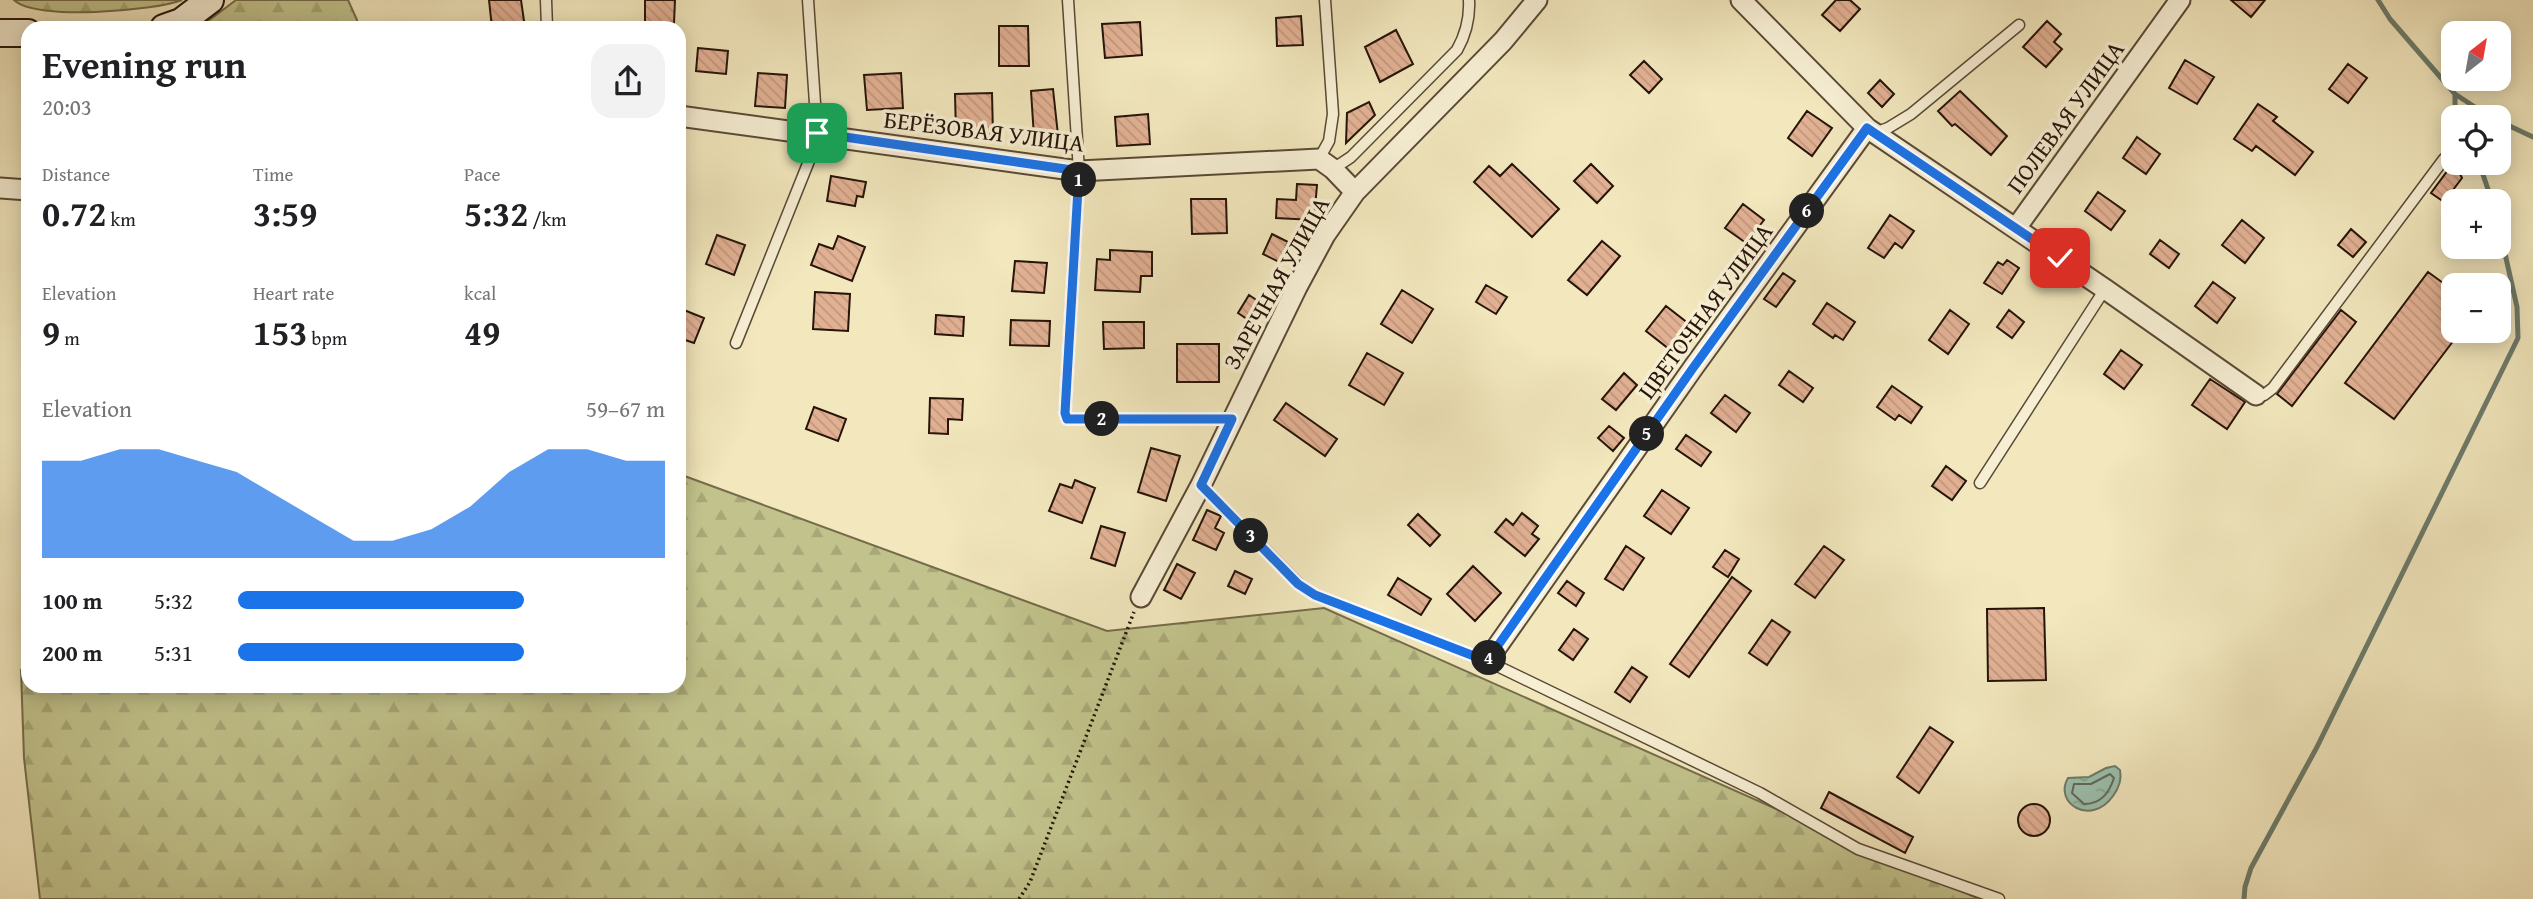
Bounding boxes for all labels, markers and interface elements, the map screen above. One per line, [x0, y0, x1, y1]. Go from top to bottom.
north arrow [2441, 21, 2511, 91]
map controls [2441, 21, 2511, 343]
street label: ПОЛЕВАЯ УЛИЦА [1998, 33, 2133, 201]
text: Evening run [42, 36, 246, 92]
button: share [591, 44, 665, 118]
text: 20:03 [42, 90, 92, 123]
street label: БЕРЁЗОВАЯ УЛИЦА [882, 101, 1087, 161]
pin [787, 103, 847, 163]
button: locate [2441, 105, 2511, 175]
icon: arrive [798, 114, 836, 152]
text: Distance [42, 160, 110, 188]
text: Time [253, 160, 293, 188]
text: Pace [464, 160, 501, 188]
pin: 1 [1062, 162, 1096, 198]
text: 1 [1074, 165, 1083, 193]
text: 0.72 [42, 188, 106, 239]
text: 3:59 [253, 188, 317, 239]
text: 5:32 [464, 188, 528, 239]
button: + [2441, 189, 2511, 259]
street label: ЗАРЕЧНАЯ УЛИЦА [1214, 190, 1338, 376]
pin: 6 [1790, 194, 1825, 228]
text: 6 [1802, 196, 1811, 224]
text: km [106, 205, 136, 233]
text: /km [528, 205, 567, 233]
street label: ЦВЕТОЧНАЯ УЛИЦА [1629, 215, 1781, 406]
pin [2030, 228, 2090, 288]
icon: check [2041, 239, 2079, 277]
button: − [2441, 273, 2511, 343]
text: Elevation [42, 279, 116, 307]
text: Heart rate [253, 279, 334, 307]
text: kcal [464, 279, 496, 307]
text: 9 [42, 307, 60, 358]
text: 153 [253, 307, 307, 358]
text: 49 [464, 307, 500, 358]
text: m [60, 324, 80, 352]
text: bpm [307, 324, 347, 352]
text: Elevation [42, 392, 132, 425]
text: 59–67 m [586, 392, 665, 425]
pin: 2 [1084, 402, 1120, 436]
text: 2 [1097, 404, 1106, 432]
pin: 5 [1630, 416, 1664, 452]
text: 5 [1642, 419, 1651, 447]
pin: 3 [1234, 518, 1268, 554]
text: 3 [1246, 521, 1255, 549]
text: 100 m [42, 584, 103, 617]
text: 5:32 [154, 584, 193, 617]
text: 200 m [42, 636, 103, 669]
text: 5:31 [154, 636, 193, 669]
pin: 4 [1472, 640, 1506, 676]
text: 4 [1484, 643, 1493, 671]

